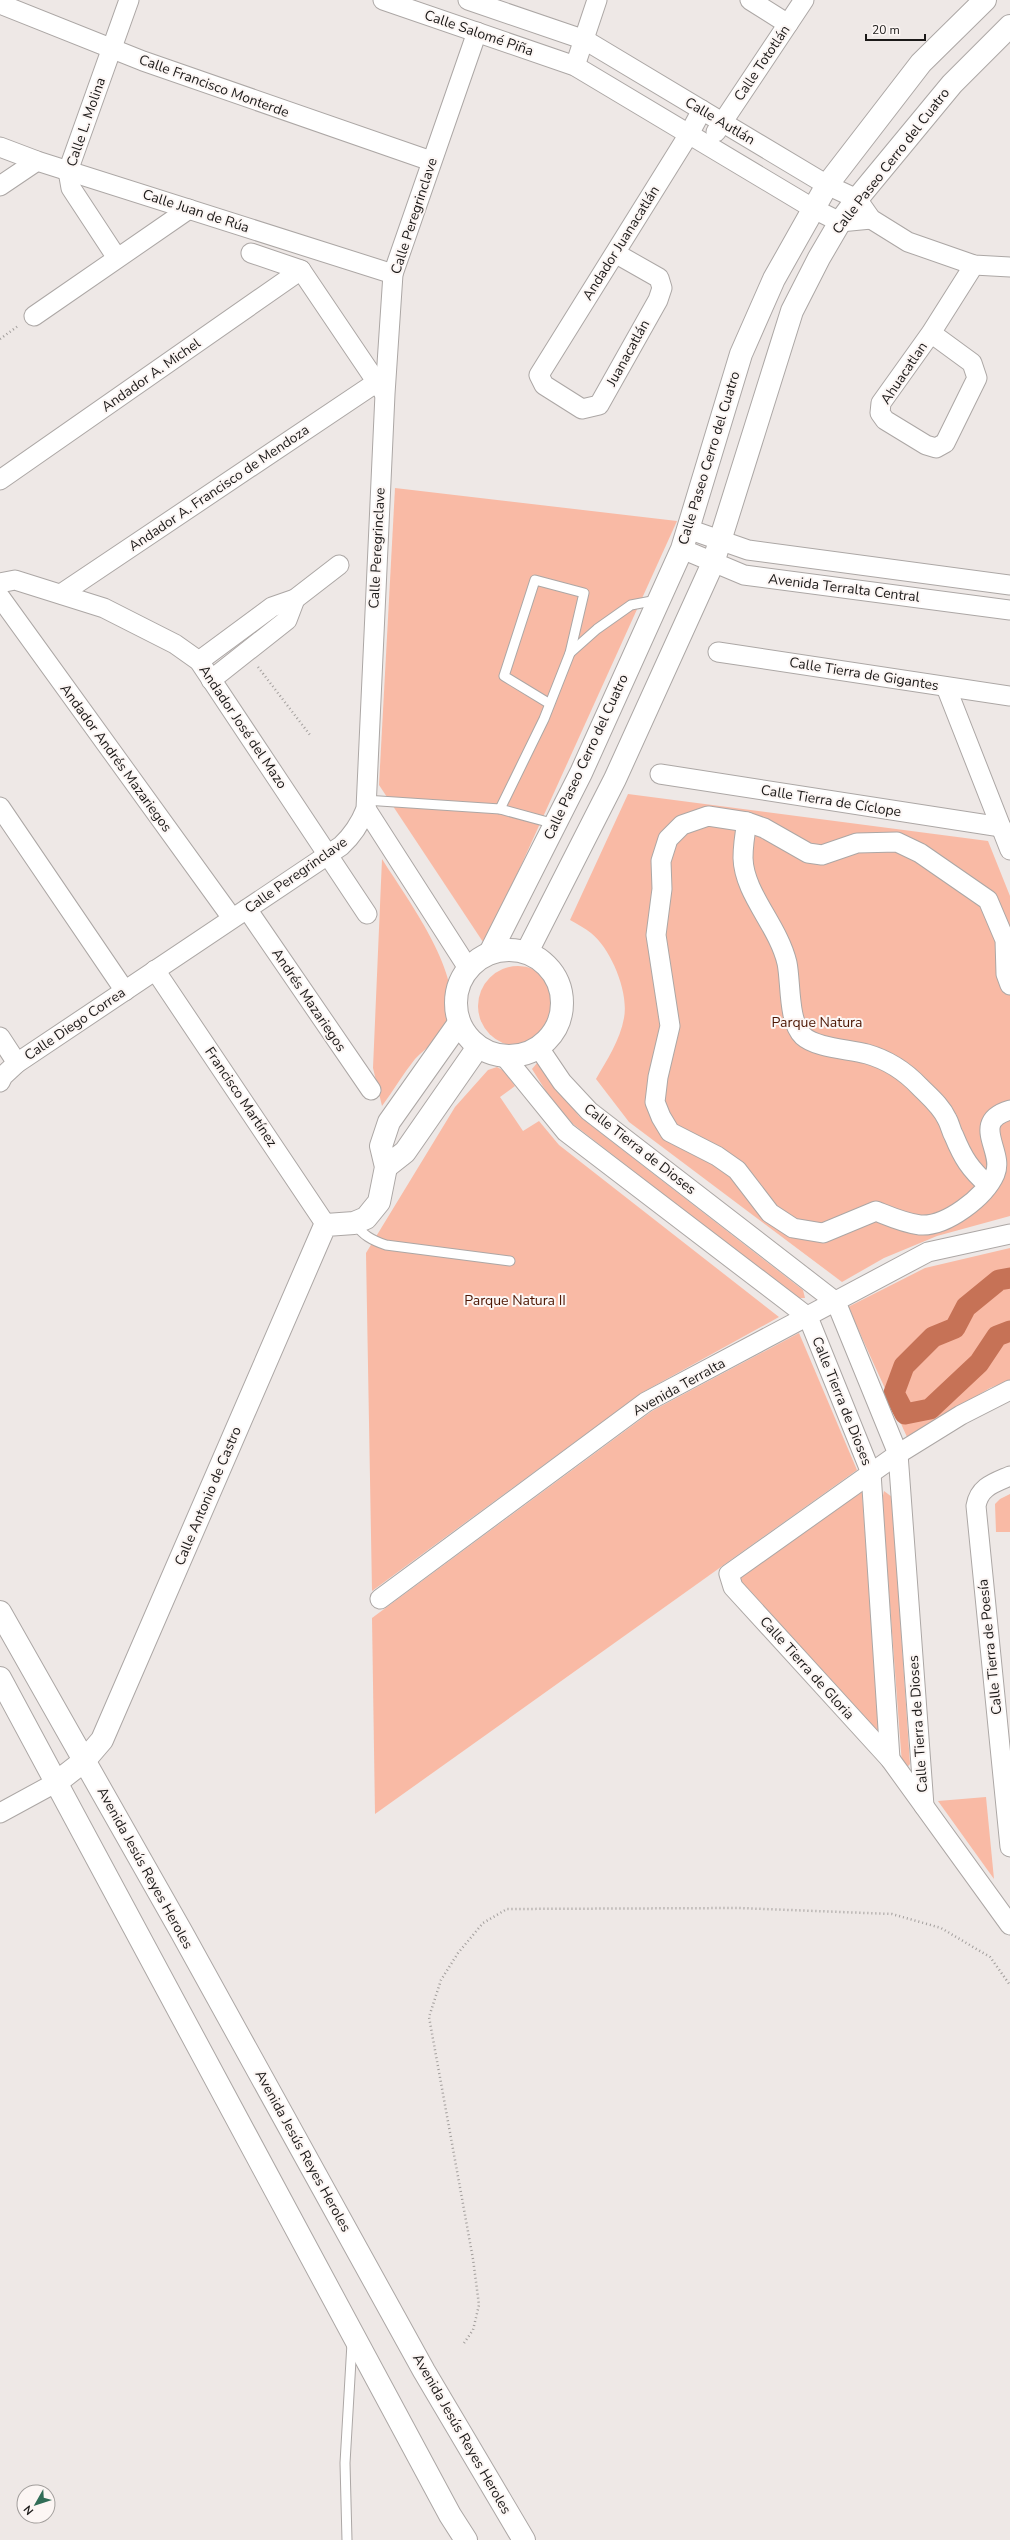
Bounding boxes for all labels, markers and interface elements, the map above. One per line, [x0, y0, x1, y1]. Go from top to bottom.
street label: Calle Salomé Piña [422, 5, 536, 61]
scale bar [866, 16, 925, 42]
street label: Calle Tototlán [730, 21, 794, 105]
text: 20 m [872, 22, 900, 38]
street label: Calle Francisco Monterde [136, 50, 292, 122]
street label: Calle L. Molina [62, 75, 110, 169]
street label: Calle Paseo Cerro del Cuatro [828, 84, 954, 238]
street label: Calle Autlán [682, 93, 758, 149]
street label: Calle Peregrinclave [386, 155, 442, 277]
street label: Andador Juanacatlán [578, 182, 664, 304]
street label: Calle Juan de Rúa [140, 185, 252, 237]
street label: Juanacatlán [601, 316, 654, 391]
street label: Andador A. Michel [98, 333, 205, 416]
street label: Ahuacatlan [876, 338, 932, 408]
street label: Calle Paseo Cerro del Cuatro [674, 369, 745, 547]
street label: Andador A. Francisco de Mendoza [125, 420, 313, 556]
street label: Calle Peregrinclave [364, 487, 390, 609]
street label: Avenida Terralta Central [767, 569, 922, 607]
street label: Calle Tierra de Gigantes [788, 653, 940, 695]
street label: Andador José del Mazo [195, 661, 292, 793]
street label: Calle Paseo Cerro del Cuatro [539, 671, 633, 843]
street label: Andador Andrés Mazariegos [56, 680, 176, 836]
street label: Calle Tierra de Cíclope [759, 781, 903, 821]
street label: Calle Peregrinclave [241, 832, 351, 918]
street label: Andrés Mazariegos [267, 945, 351, 1056]
street label: Calle Diego Correa [21, 983, 129, 1065]
park label: Parque Natura [772, 1013, 862, 1032]
street label: Francisco Martínez [200, 1043, 282, 1151]
street label: Calle Tierra de Dioses [580, 1099, 700, 1199]
park label: Parque Natura II [464, 1291, 566, 1310]
street label: Calle Tierra de Dioses [807, 1334, 877, 1469]
street label: Avenida Terralta [629, 1354, 729, 1420]
street label: Calle Antonio de Castro [170, 1423, 246, 1568]
street label: Calle Tierra de Poesía [973, 1578, 1007, 1716]
street label: Calle Tierra de Gloria [755, 1612, 859, 1724]
street label: Calle Tierra de Dioses [904, 1654, 932, 1793]
street label: Avenida Jesús Reyes Heroles [93, 1784, 198, 1953]
street label: Avenida Jesús Reyes Heroles [251, 2067, 356, 2236]
street label: Avenida Jesús Reyes Heroles [408, 2350, 516, 2518]
north arrow [16, 2484, 56, 2524]
text: N [20, 2502, 37, 2518]

